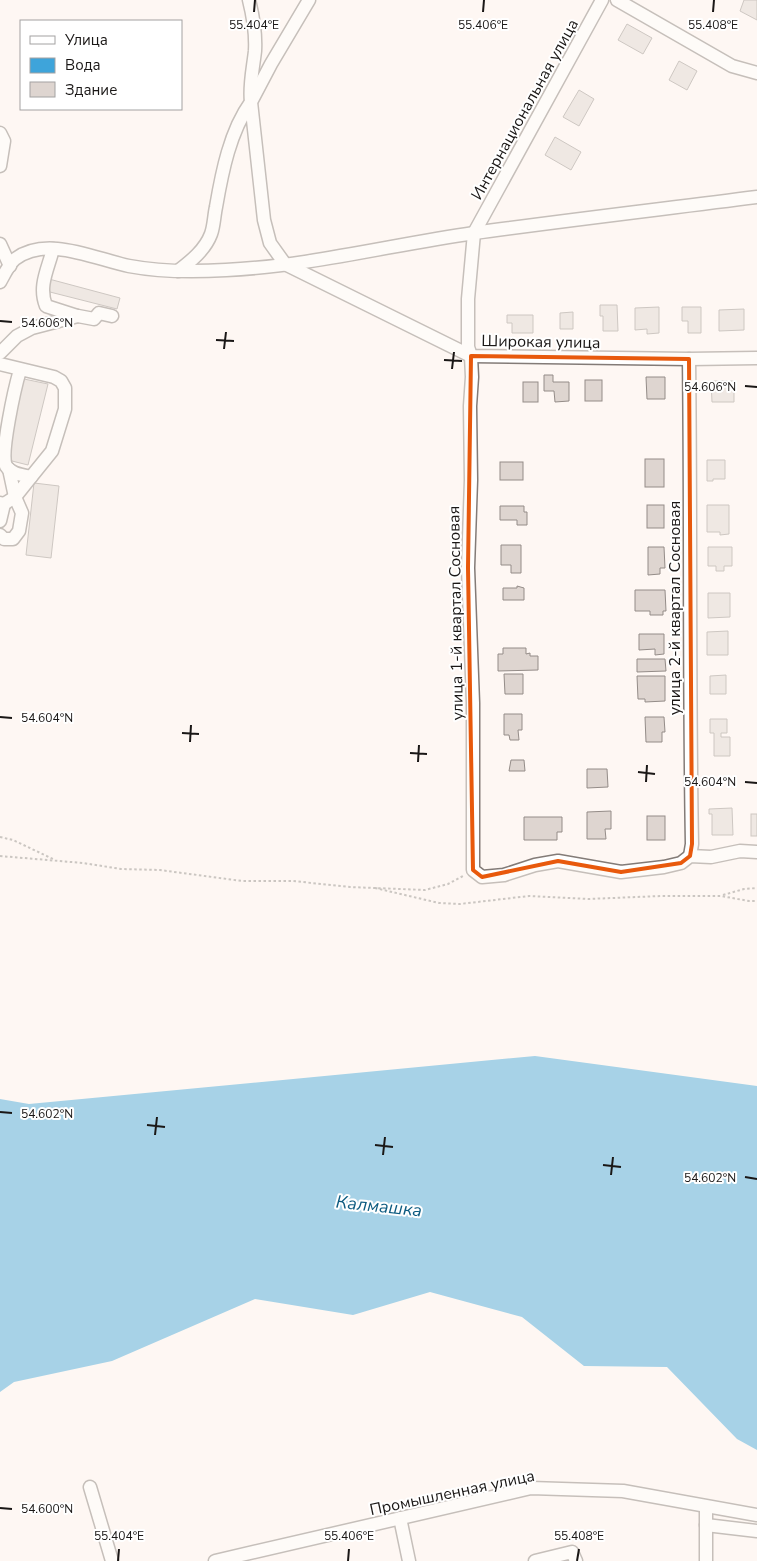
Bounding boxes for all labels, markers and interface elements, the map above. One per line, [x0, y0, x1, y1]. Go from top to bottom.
street label: Интернациональная улица [466, 15, 584, 204]
text: 55.404°E [229, 17, 279, 33]
text: 55.406°E [458, 17, 508, 33]
text: 55.408°E [688, 17, 738, 33]
legend [20, 20, 182, 110]
text: Улица [64, 30, 108, 50]
text: Вода [65, 55, 101, 75]
text: Здание [65, 80, 117, 100]
text: 54.606°N [21, 315, 73, 331]
street label: Широкая улица [481, 330, 601, 354]
text: 54.606°N [684, 379, 736, 395]
street label: улица 2-й квартал Сосновая [664, 501, 686, 715]
street label: улица 1-й квартал Сосновая [443, 506, 469, 720]
text: 54.604°N [21, 710, 73, 726]
text: 54.604°N [684, 774, 736, 790]
text: 54.602°N [21, 1106, 73, 1122]
text: 54.602°N [684, 1170, 736, 1186]
water label: Калмашка [335, 1190, 423, 1222]
street label: Промышленная улица [368, 1465, 537, 1521]
text: 54.600°N [21, 1501, 73, 1517]
text: 55.404°E [94, 1528, 144, 1544]
text: 55.406°E [324, 1528, 374, 1544]
text: 55.408°E [554, 1528, 604, 1544]

